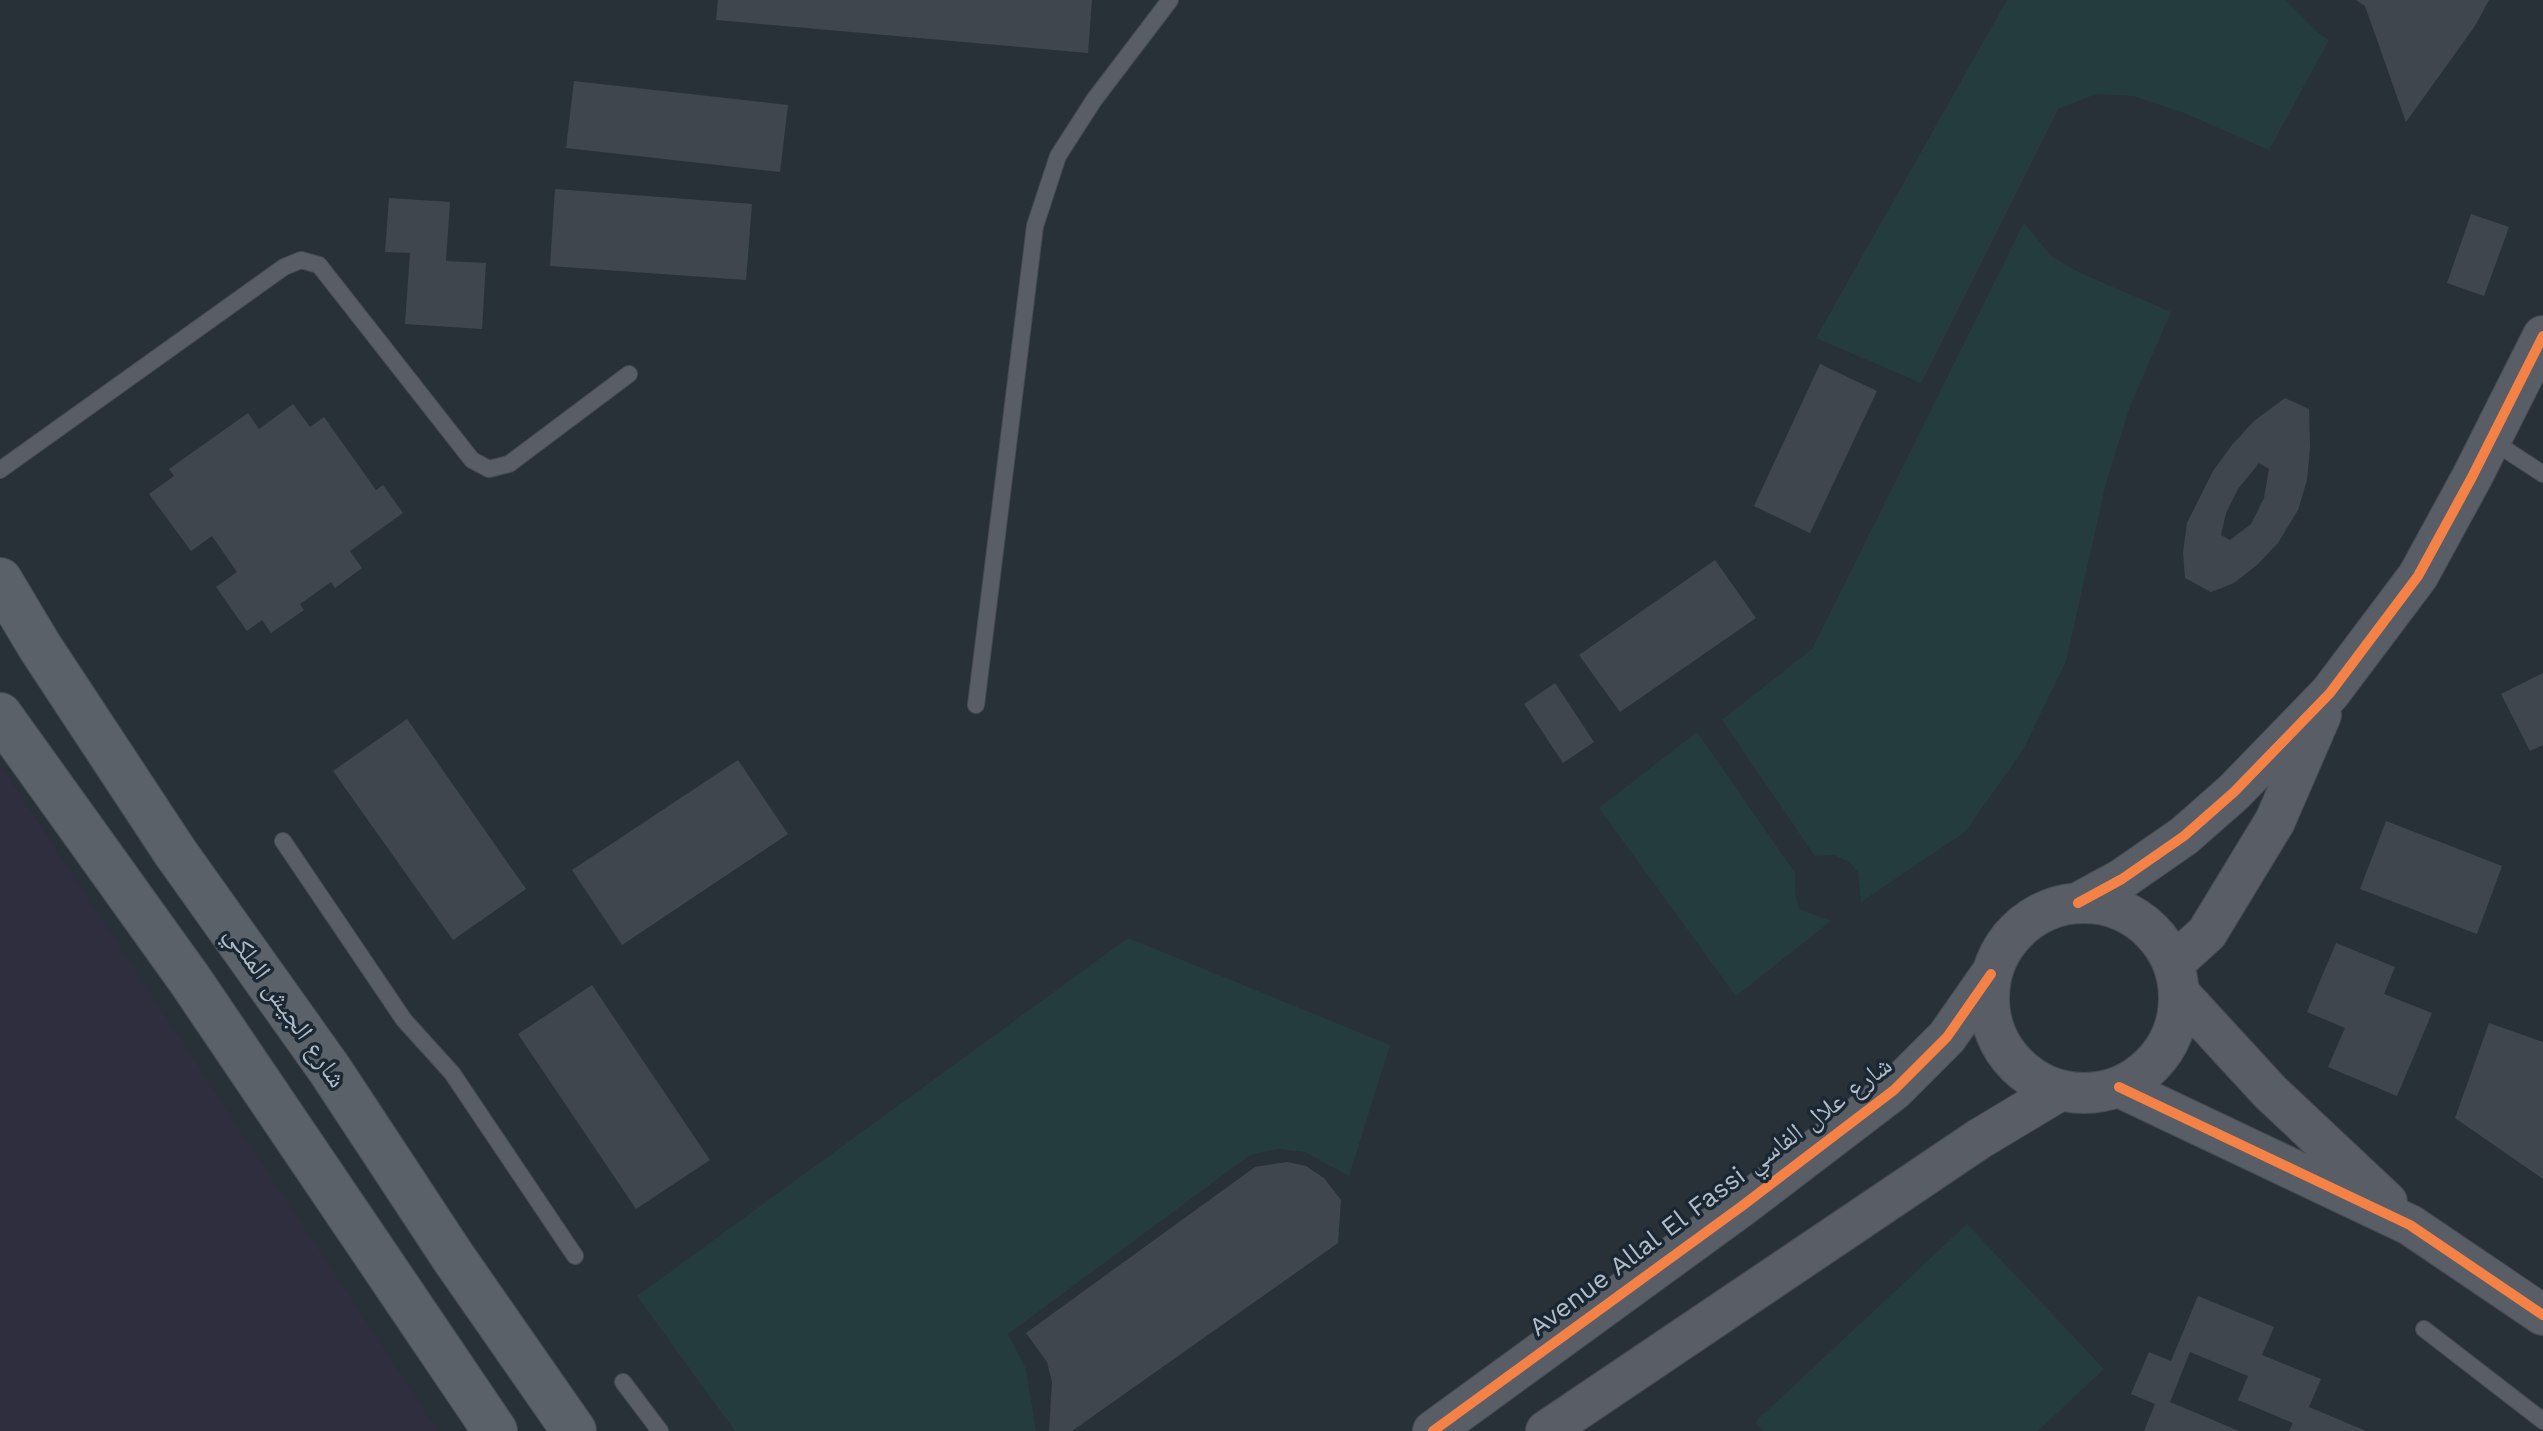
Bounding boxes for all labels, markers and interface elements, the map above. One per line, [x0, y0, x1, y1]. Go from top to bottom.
street label: شارع الجيش الملكي [218, 920, 352, 1094]
street label: Avenue Allal El Fassi شارع علال الفاسي [1523, 1050, 1899, 1344]

